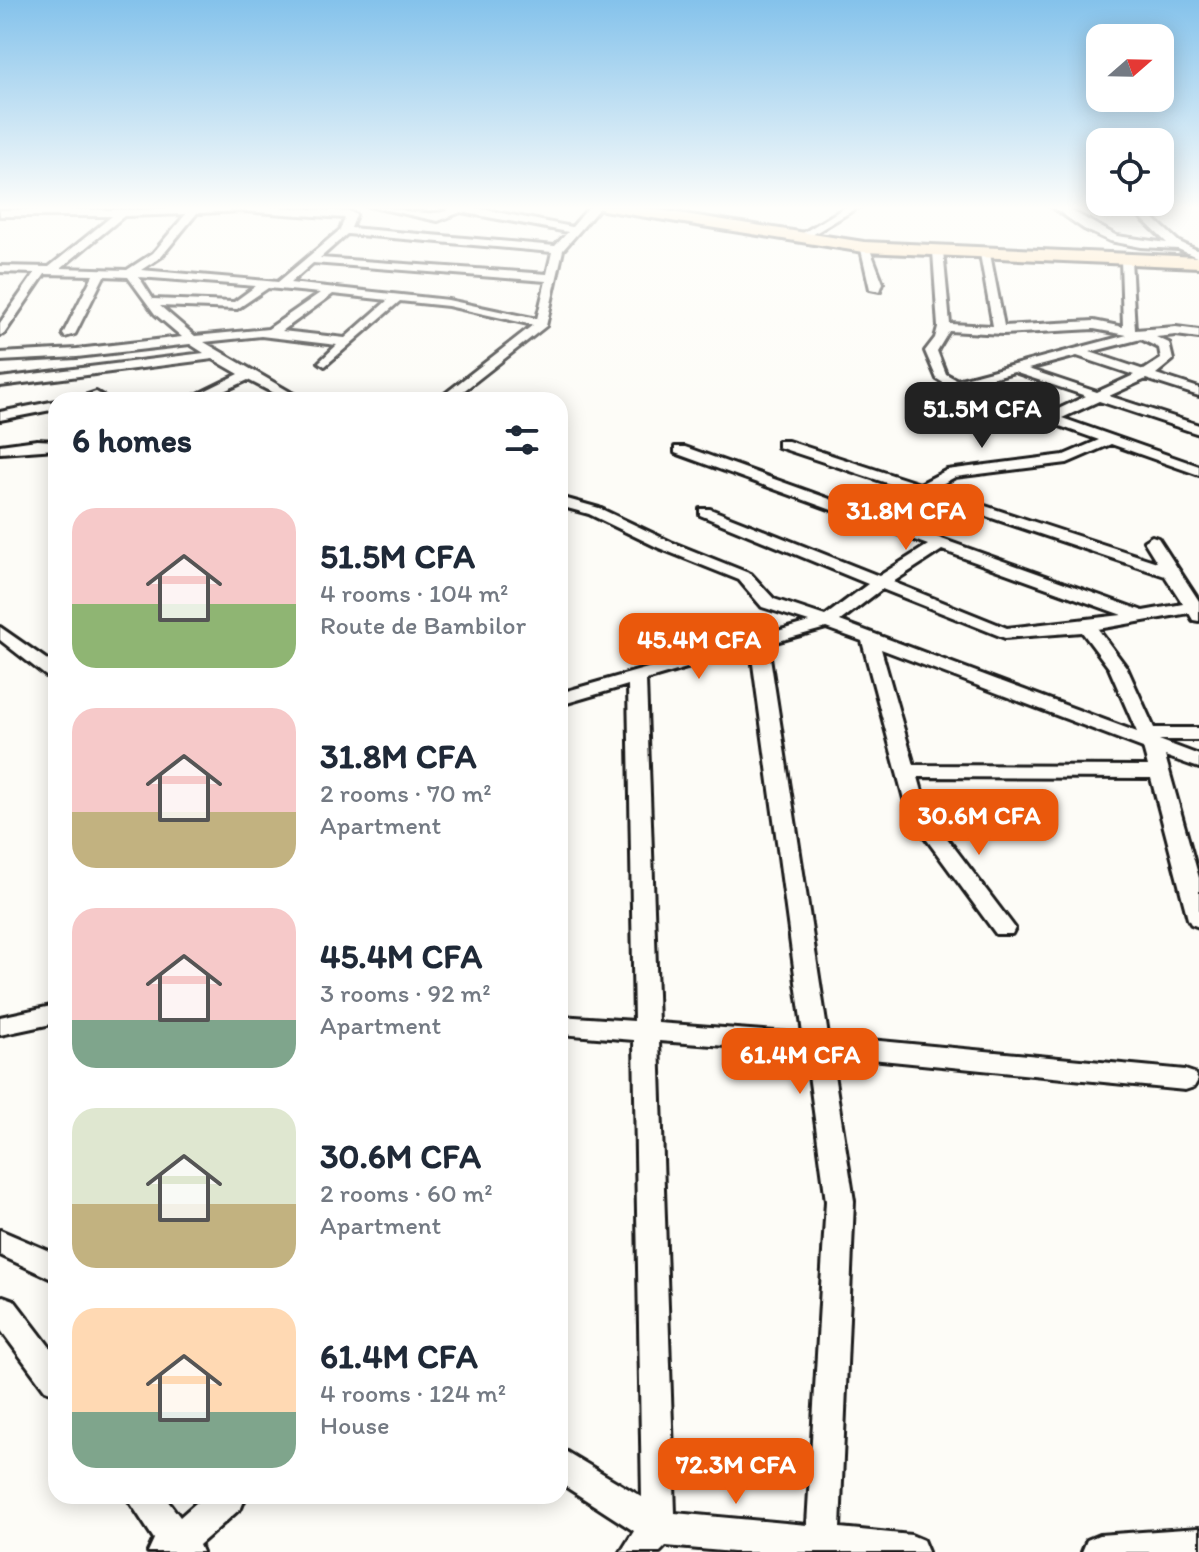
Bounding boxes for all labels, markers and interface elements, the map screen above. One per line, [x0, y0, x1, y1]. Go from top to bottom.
north arrow [1086, 24, 1174, 112]
map controls [1086, 24, 1174, 216]
button: locate [1086, 128, 1174, 216]
pin: 51.5M CFA [890, 382, 1074, 450]
text: 51.5M CFA [923, 392, 1041, 424]
icon: filters [500, 418, 544, 462]
text: 6 homes [72, 420, 192, 461]
pin: 31.8M CFA [814, 484, 998, 552]
text: 31.8M CFA [846, 494, 966, 526]
text: 51.5M CFA [320, 536, 475, 577]
icon: home [136, 540, 232, 636]
text: 4 rooms · 104 m² [320, 577, 508, 609]
text: Route de Bambilor [320, 609, 526, 641]
pin: 45.4M CFA [607, 613, 791, 681]
text: 45.4M CFA [637, 623, 761, 655]
text: 31.8M CFA [320, 736, 477, 777]
icon: home [136, 740, 232, 836]
text: 2 rooms · 70 m² [320, 777, 492, 809]
pin: 30.6M CFA [887, 789, 1071, 857]
text: 30.6M CFA [917, 799, 1041, 831]
text: Apartment [320, 809, 441, 841]
text: 45.4M CFA [320, 936, 482, 977]
icon: home [136, 940, 232, 1036]
text: 3 rooms · 92 m² [320, 977, 491, 1009]
text: Apartment [320, 1009, 441, 1041]
pin: 61.4M CFA [708, 1028, 892, 1096]
text: 61.4M CFA [740, 1038, 860, 1070]
text: 30.6M CFA [320, 1136, 481, 1177]
icon: home [136, 1140, 232, 1236]
text: 2 rooms · 60 m² [320, 1177, 493, 1209]
text: Apartment [320, 1209, 441, 1241]
text: 61.4M CFA [320, 1336, 478, 1377]
icon: home [136, 1340, 232, 1436]
text: 4 rooms · 124 m² [320, 1377, 506, 1409]
text: House [320, 1409, 390, 1441]
pin: 72.3M CFA [644, 1438, 828, 1506]
text: 72.3M CFA [676, 1448, 796, 1480]

